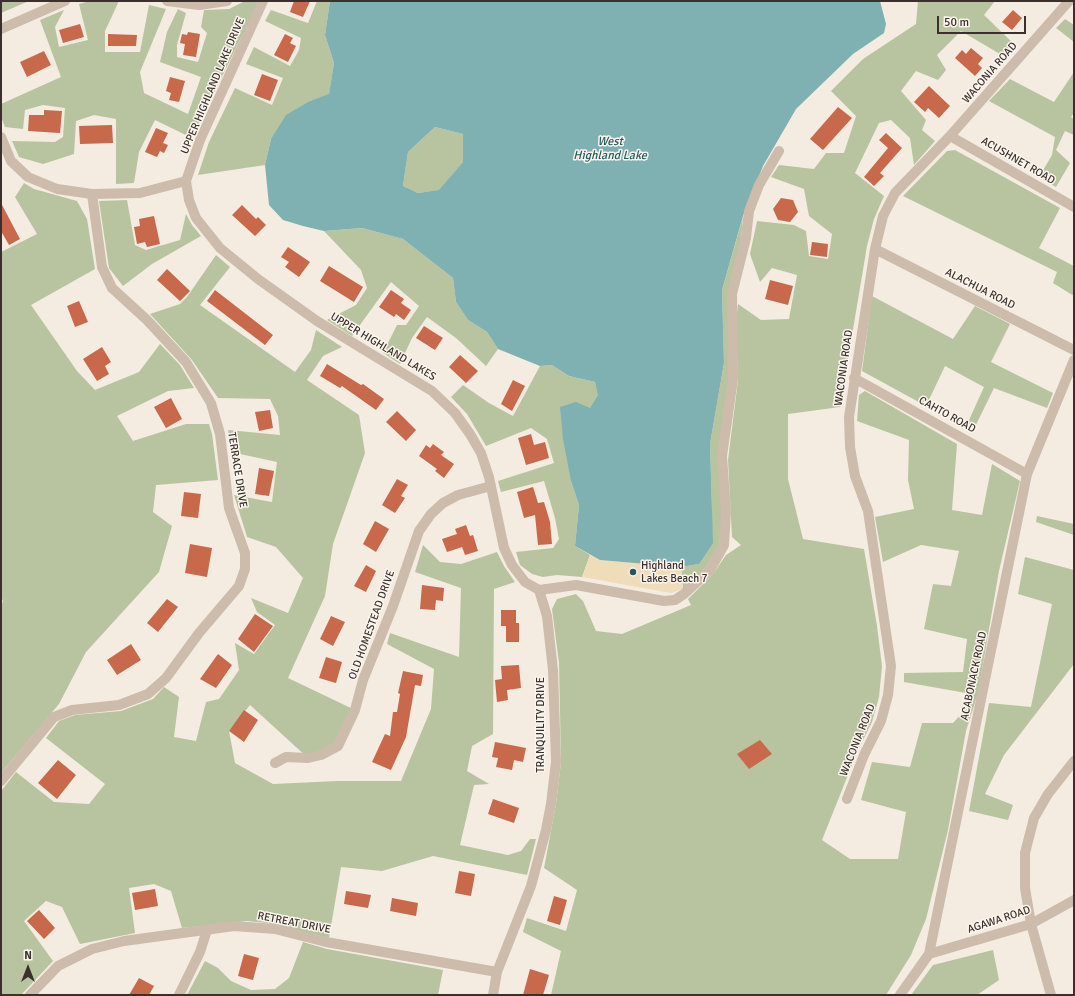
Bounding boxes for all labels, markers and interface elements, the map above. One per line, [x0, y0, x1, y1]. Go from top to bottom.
scale bar [939, 8, 1028, 34]
text: 50 m [944, 15, 969, 30]
street label: UPPER HIGHLAND LAKE DRIVE [178, 16, 248, 156]
street label: WACONIA ROAD [960, 40, 1020, 106]
water label: West Highland Lake [573, 135, 647, 163]
street label: ACUSHNET ROAD [979, 135, 1057, 187]
street label: ALACHUA ROAD [943, 266, 1017, 312]
street label: UPPER HIGHLAND LAKES [328, 310, 438, 384]
street label: WACONIA ROAD [832, 329, 856, 407]
street label: CAHTO ROAD [916, 394, 978, 436]
street label: TERRACE DRIVE [225, 431, 249, 509]
place label: Highland Lakes Beach 7 [641, 559, 707, 585]
marker: Highland Lakes Beach 7 [628, 567, 638, 577]
street label: OLD HOMESTEAD DRIVE [346, 569, 398, 681]
street label: ACABONACK ROAD [958, 630, 990, 722]
street label: TRANQUILITY DRIVE [534, 677, 548, 773]
street label: WACONIA ROAD [838, 702, 878, 778]
street label: AGAWA ROAD [966, 904, 1032, 936]
street label: RETREAT DRIVE [256, 909, 332, 937]
north arrow [8, 948, 48, 988]
text: N [24, 949, 32, 962]

